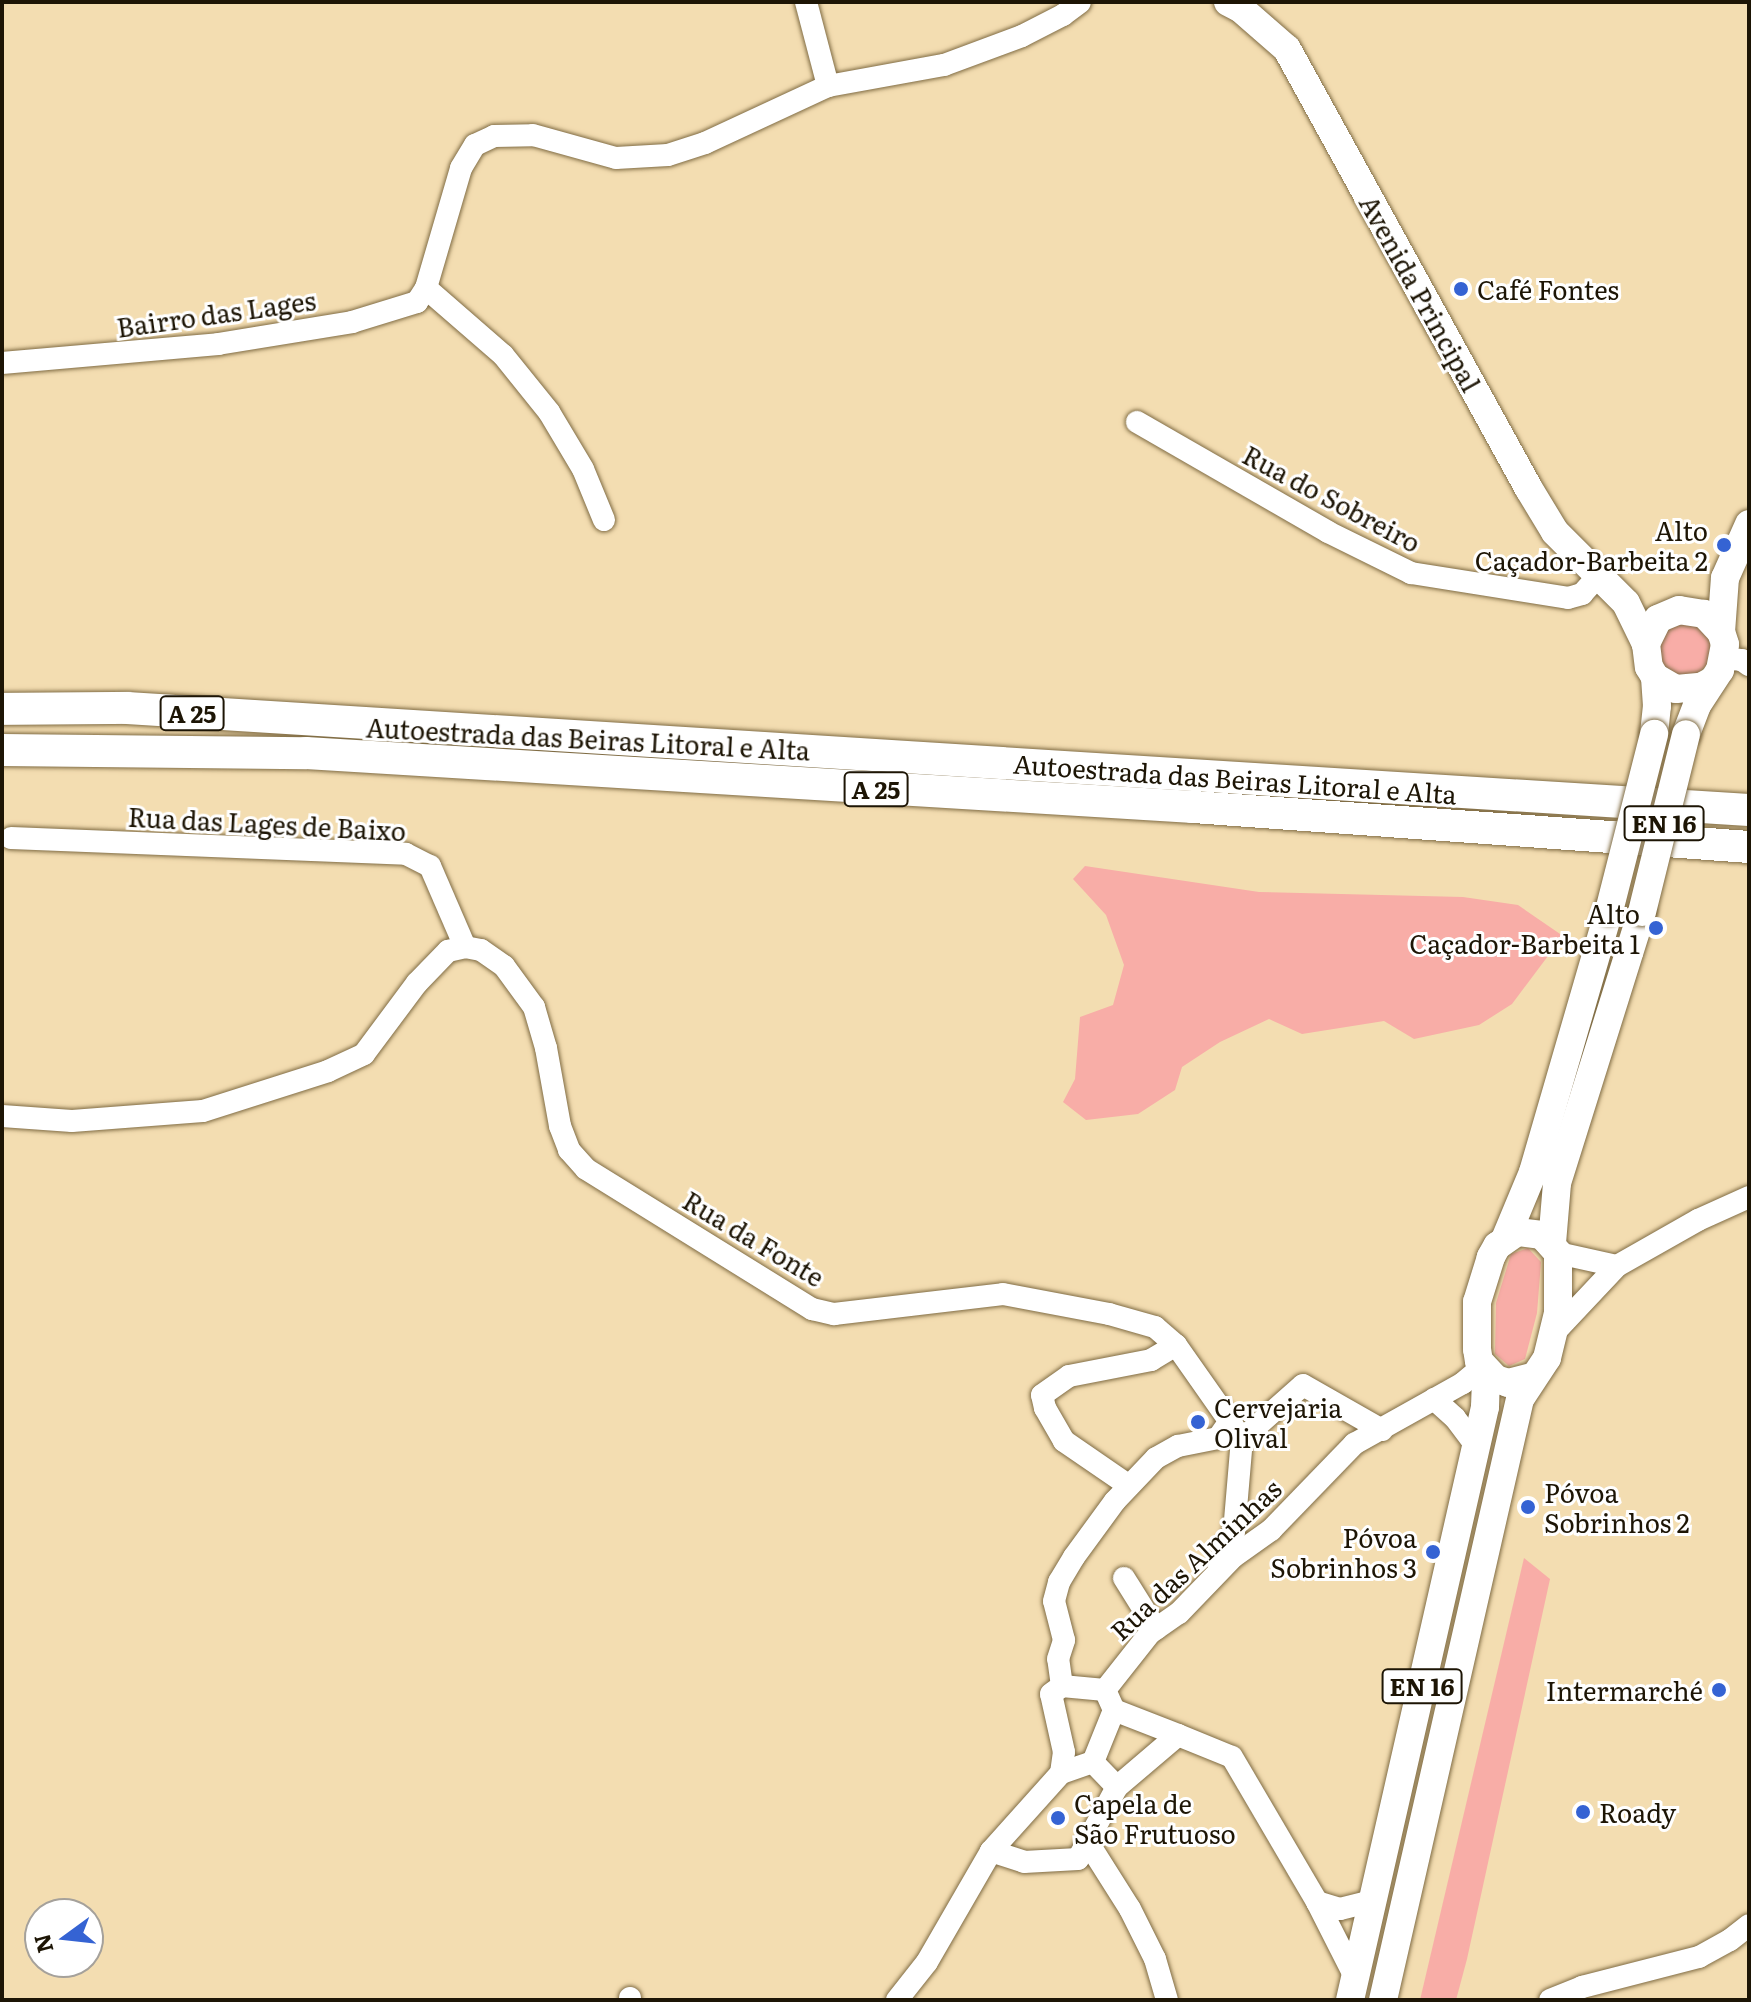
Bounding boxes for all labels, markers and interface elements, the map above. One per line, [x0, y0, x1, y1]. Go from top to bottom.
street label: Avenida Principal [1354, 189, 1488, 397]
place label: Café Fontes [1477, 273, 1619, 305]
marker: Café Fontes [1452, 280, 1470, 298]
street label: Bairro das Lages [114, 284, 318, 342]
street label: Rua do Sobreiro [1238, 438, 1426, 558]
place label: Alto Caçador-Barbeita 2 [1475, 514, 1708, 576]
marker: Alto Caçador-Barbeita 2 [1715, 536, 1733, 554]
road number: A 25 [158, 693, 226, 733]
street label: Autoestrada das Beiras Litoral e Alta [365, 711, 811, 765]
street label: Autoestrada das Beiras Litoral e Alta [1012, 747, 1458, 809]
road number: A 25 [842, 769, 910, 809]
street label: Rua das Lages de Baixo [127, 800, 407, 846]
road number: EN 16 [1622, 803, 1706, 843]
place label: Alto Caçador-Barbeita 1 [1409, 897, 1640, 958]
marker: Alto Caçador-Barbeita 1 [1647, 919, 1665, 937]
street label: Rua da Fonte [678, 1184, 830, 1292]
place label: Cervejaria Olival [1214, 1391, 1342, 1452]
marker: Cervejaria Olival [1189, 1413, 1207, 1431]
street label: Rua das Alminhas [1103, 1472, 1287, 1646]
place label: Póvoa Sobrinhos 2 [1544, 1476, 1690, 1538]
marker: Póvoa Sobrinhos 2 [1519, 1498, 1537, 1516]
place label: Póvoa Sobrinhos 3 [1270, 1521, 1417, 1582]
marker: Póvoa Sobrinhos 3 [1424, 1543, 1442, 1561]
road number: EN 16 [1380, 1666, 1464, 1706]
place label: Intermarché [1546, 1674, 1703, 1706]
marker: Intermarché [1710, 1681, 1728, 1699]
place label: Capela de São Frutuoso [1074, 1787, 1236, 1848]
place label: Roady [1599, 1796, 1676, 1828]
marker: Roady [1574, 1803, 1592, 1821]
marker: Capela de São Frutuoso [1049, 1809, 1067, 1827]
north arrow [24, 1898, 104, 1978]
text: N [24, 1931, 61, 1957]

